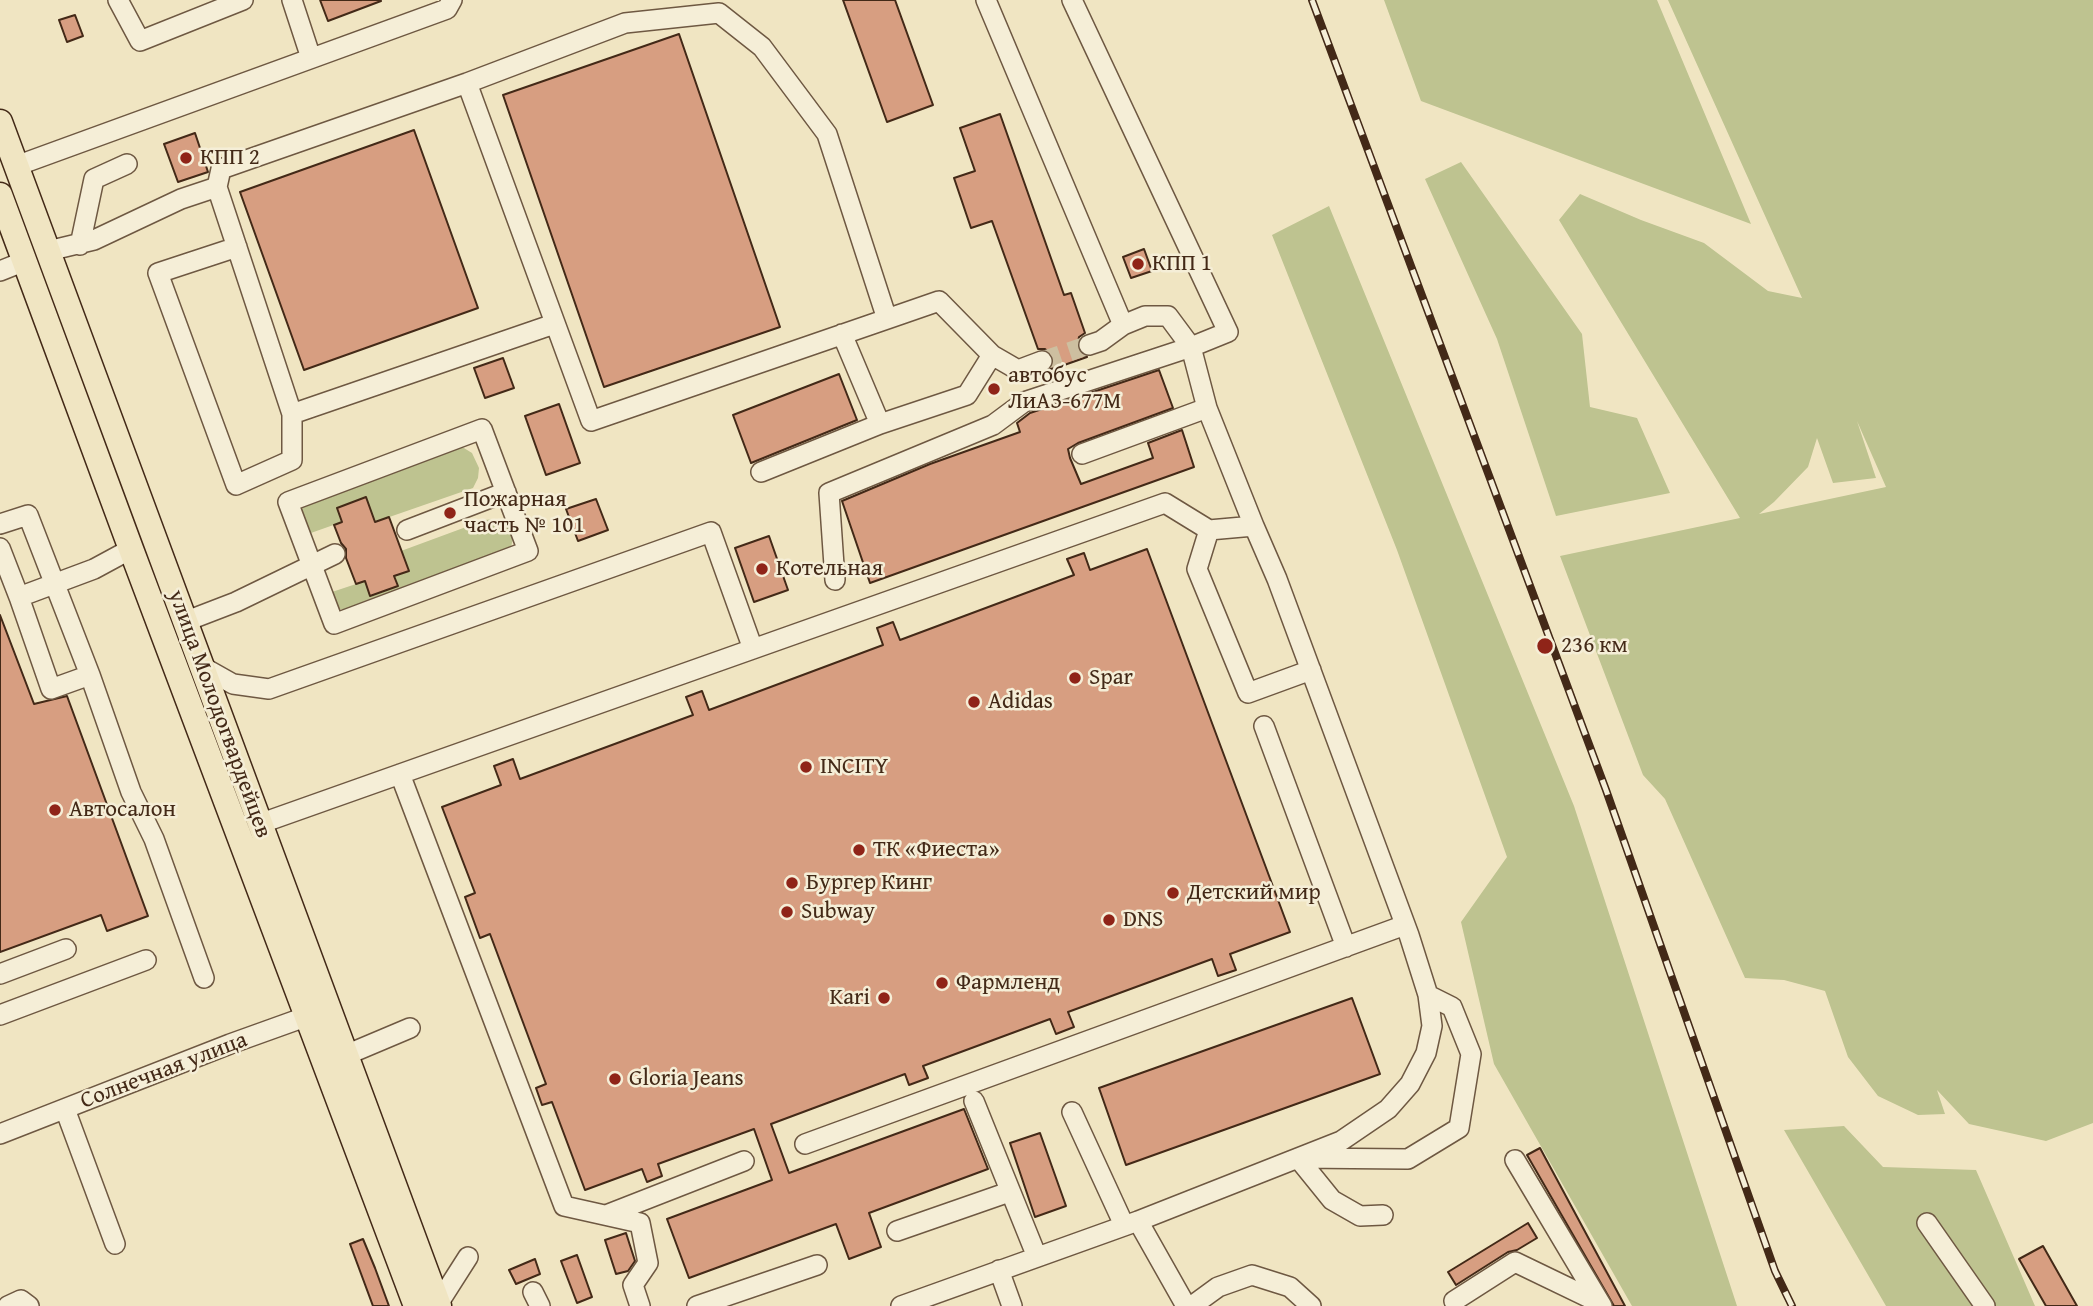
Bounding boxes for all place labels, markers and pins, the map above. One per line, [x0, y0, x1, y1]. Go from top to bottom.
place label: КПП 2 [200, 144, 260, 172]
marker: КПП 2 [178, 150, 194, 166]
place label: КПП 1 [1152, 250, 1212, 278]
marker: КПП 1 [1130, 256, 1146, 272]
place label: автобус ЛиАЗ-677М [1008, 362, 1121, 416]
marker: автобус ЛиАЗ-677М [986, 381, 1002, 397]
place label: Пожарная часть № 101 [464, 486, 584, 540]
marker: Пожарная часть № 101 [442, 505, 458, 521]
place label: Котельная [776, 555, 883, 583]
marker: Котельная [754, 561, 770, 577]
place label: 236 км [1561, 632, 1628, 660]
marker: 236 км [1535, 636, 1555, 656]
place label: Spar [1089, 664, 1133, 692]
marker: Spar [1067, 670, 1083, 686]
place label: Adidas [988, 688, 1053, 716]
marker: Adidas [966, 694, 982, 710]
place label: INCITY [820, 753, 888, 781]
marker: INCITY [798, 759, 814, 775]
place label: Автосалон [69, 796, 176, 824]
marker: Автосалон [47, 802, 63, 818]
place label: ТК «Фиеста» [873, 836, 1000, 864]
marker: ТК «Фиеста» [851, 842, 867, 858]
place label: Бургер Кинг [806, 869, 932, 897]
marker: Бургер Кинг [784, 875, 800, 891]
place label: Детский мир [1187, 879, 1321, 907]
marker: Детский мир [1165, 885, 1181, 901]
place label: Subway [801, 898, 875, 926]
marker: Subway [779, 904, 795, 920]
place label: DNS [1123, 906, 1163, 934]
marker: DNS [1101, 912, 1117, 928]
place label: Фармленд [956, 969, 1060, 997]
marker: Фармленд [934, 975, 950, 991]
place label: Kari [830, 984, 870, 1012]
marker: Kari [876, 990, 892, 1006]
place label: Gloria Jeans [629, 1065, 744, 1093]
marker: Gloria Jeans [607, 1071, 623, 1087]

